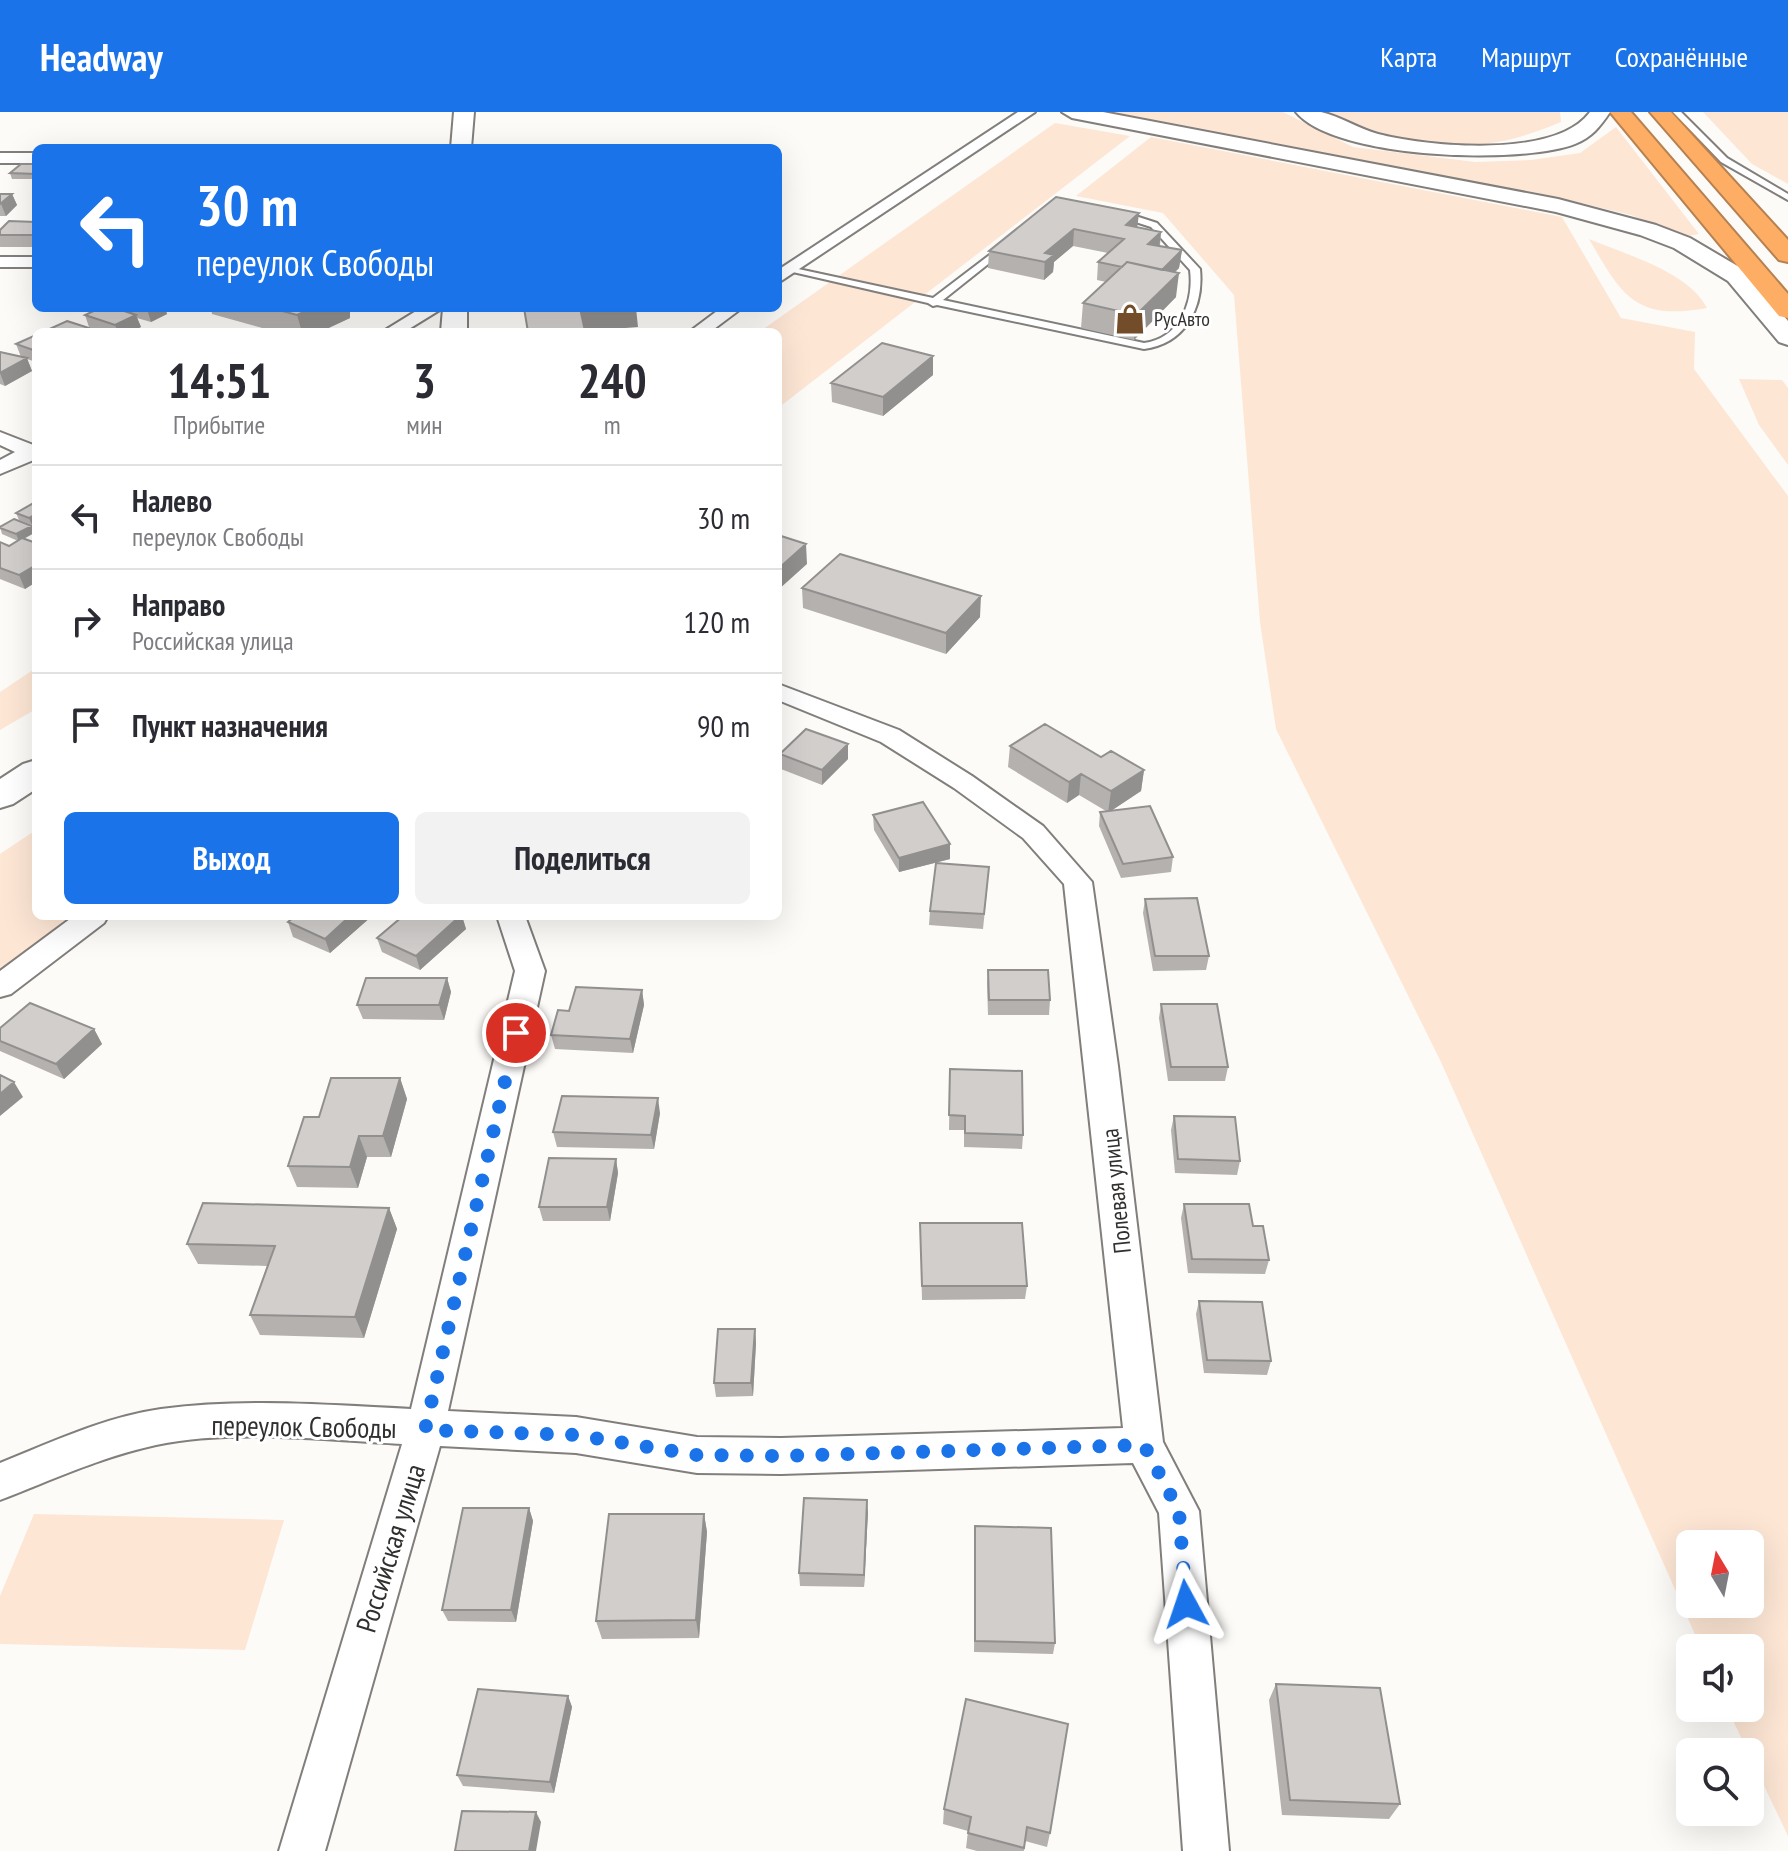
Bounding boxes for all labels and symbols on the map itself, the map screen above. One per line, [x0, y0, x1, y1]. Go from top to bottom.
shop icon: РусАвто [1113, 302, 1147, 336]
place label: РусАвто [1154, 306, 1210, 332]
pin [482, 999, 550, 1067]
street label: Полевая улица [1094, 1127, 1138, 1255]
street label: переулок Свободы [211, 1406, 397, 1446]
street label: Российская улица [347, 1459, 433, 1637]
north arrow [1676, 1530, 1764, 1618]
position arrow [1144, 1562, 1228, 1646]

